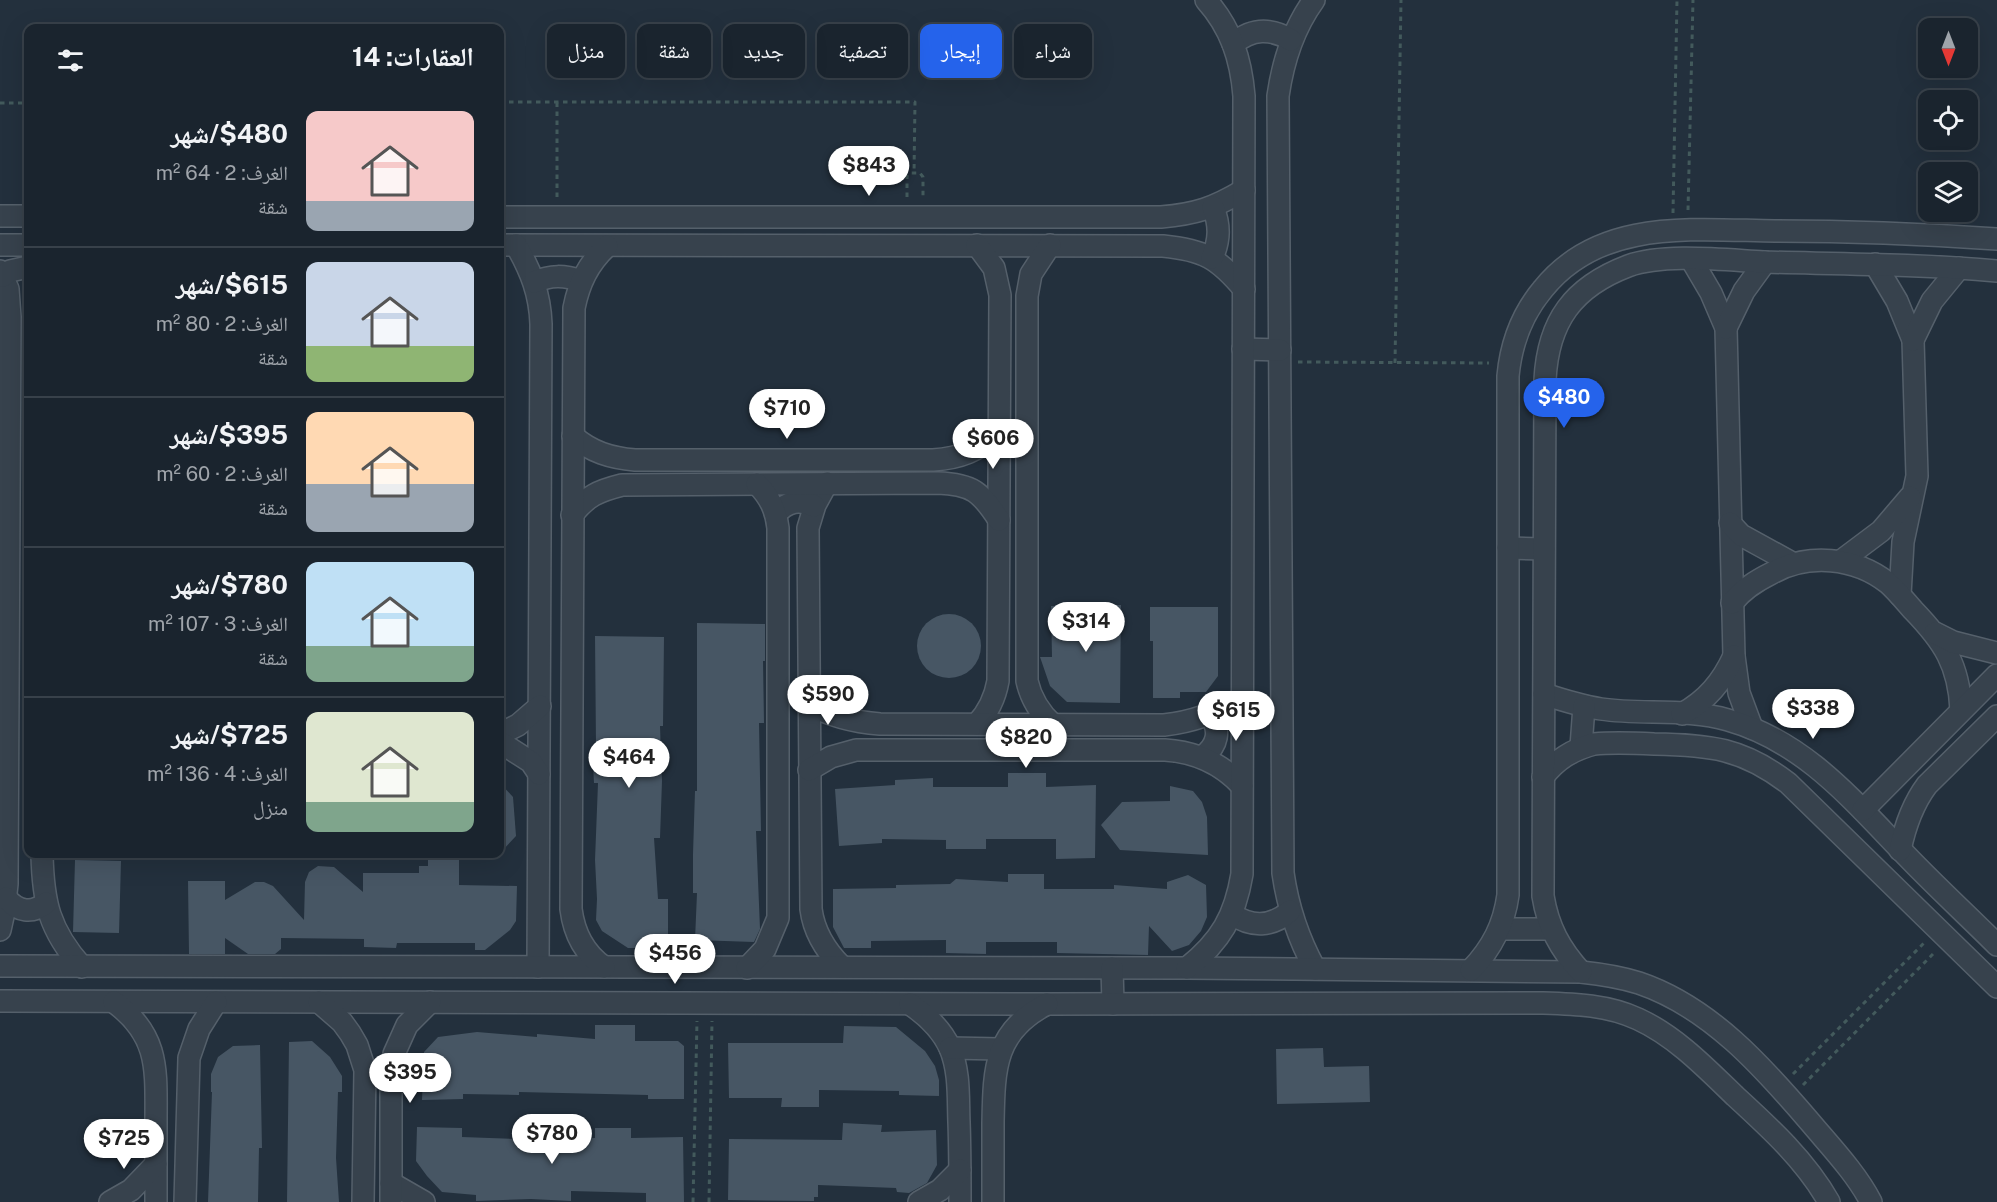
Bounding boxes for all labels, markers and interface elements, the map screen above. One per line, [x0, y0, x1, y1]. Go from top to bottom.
north arrow [1918, 18, 1978, 78]
map controls [1918, 18, 1978, 222]
chip: منزل [547, 24, 625, 78]
chip: شقة [637, 24, 711, 78]
chip: جديد [723, 24, 805, 78]
chip: تصفية [817, 24, 908, 78]
chip: إيجار [920, 24, 1002, 78]
chip: شراء [1014, 24, 1092, 78]
text: العقارات: 14 [352, 41, 474, 72]
icon: filters [54, 44, 87, 77]
button: locate [1918, 90, 1978, 150]
text: $480/شهر [170, 118, 288, 149]
icon: home [354, 135, 426, 207]
pin: $843 [833, 146, 905, 197]
text: $843 [842, 153, 896, 177]
text: الغرف: 2 · 64 m² [156, 161, 288, 185]
button: layers [1918, 162, 1978, 222]
text: شقة [258, 195, 288, 219]
text: $615/شهر [176, 269, 288, 300]
icon: home [354, 286, 426, 358]
text: الغرف: 2 · 80 m² [156, 312, 288, 336]
text: شقة [258, 346, 288, 370]
pin: $480 [1528, 378, 1600, 429]
text: $480 [1538, 385, 1590, 409]
pin: $710 [751, 389, 823, 440]
text: $710 [763, 396, 811, 420]
text: $395/شهر [170, 419, 288, 450]
pin: $606 [957, 419, 1029, 470]
text: $606 [967, 426, 1019, 450]
icon: home [354, 436, 426, 508]
text: الغرف: 2 · 60 m² [156, 462, 288, 486]
text: شقة [258, 496, 288, 520]
text: $780/شهر [171, 569, 288, 600]
icon: home [354, 586, 426, 658]
pin: $314 [1050, 602, 1122, 653]
text: $314 [1062, 609, 1110, 633]
text: الغرف: 3 · 107 m² [148, 612, 288, 636]
text: شقة [258, 646, 288, 670]
pin: $590 [792, 675, 864, 726]
text: $590 [801, 682, 855, 706]
pin: $338 [1777, 689, 1849, 740]
pin: $615 [1200, 691, 1272, 742]
text: $338 [1786, 696, 1840, 720]
text: $615 [1212, 698, 1260, 722]
pin: $820 [990, 718, 1062, 769]
text: $725/شهر [171, 719, 288, 750]
text: $820 [1000, 725, 1052, 749]
icon: home [354, 736, 426, 808]
pin: $464 [593, 738, 665, 789]
text: $464 [603, 745, 656, 769]
text: الغرف: 4 · 136 m² [147, 762, 288, 786]
text: منزل [253, 796, 288, 820]
pin: $456 [639, 934, 711, 985]
text: $456 [648, 941, 702, 965]
pin: $395 [374, 1053, 446, 1104]
text: $395 [383, 1060, 437, 1084]
pin: $780 [516, 1114, 588, 1165]
pin: $725 [88, 1119, 160, 1170]
text: $780 [526, 1121, 578, 1145]
text: $725 [98, 1126, 150, 1150]

